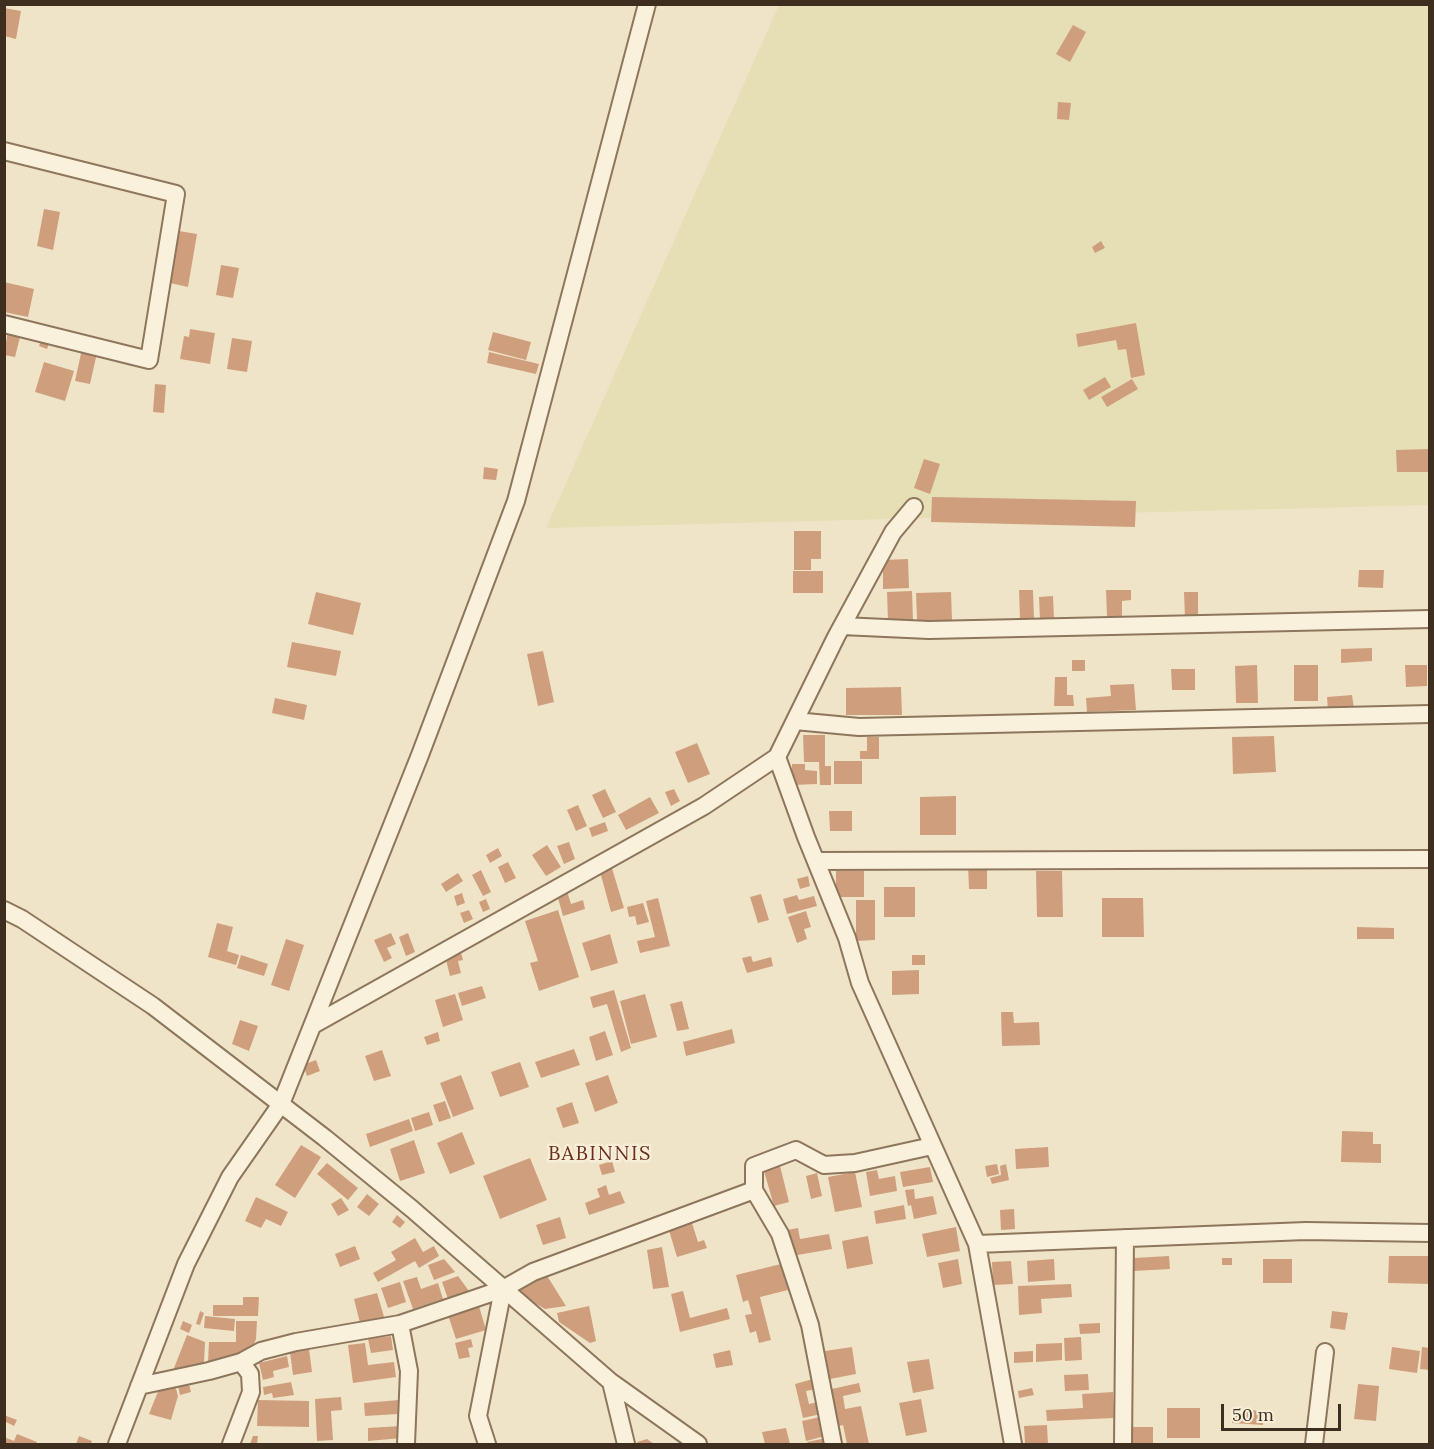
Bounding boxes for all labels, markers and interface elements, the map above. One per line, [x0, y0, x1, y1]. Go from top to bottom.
district label: BABINNIS [548, 1142, 652, 1166]
scale bar [1224, 1392, 1344, 1430]
text: 50 m [1232, 1403, 1274, 1426]

